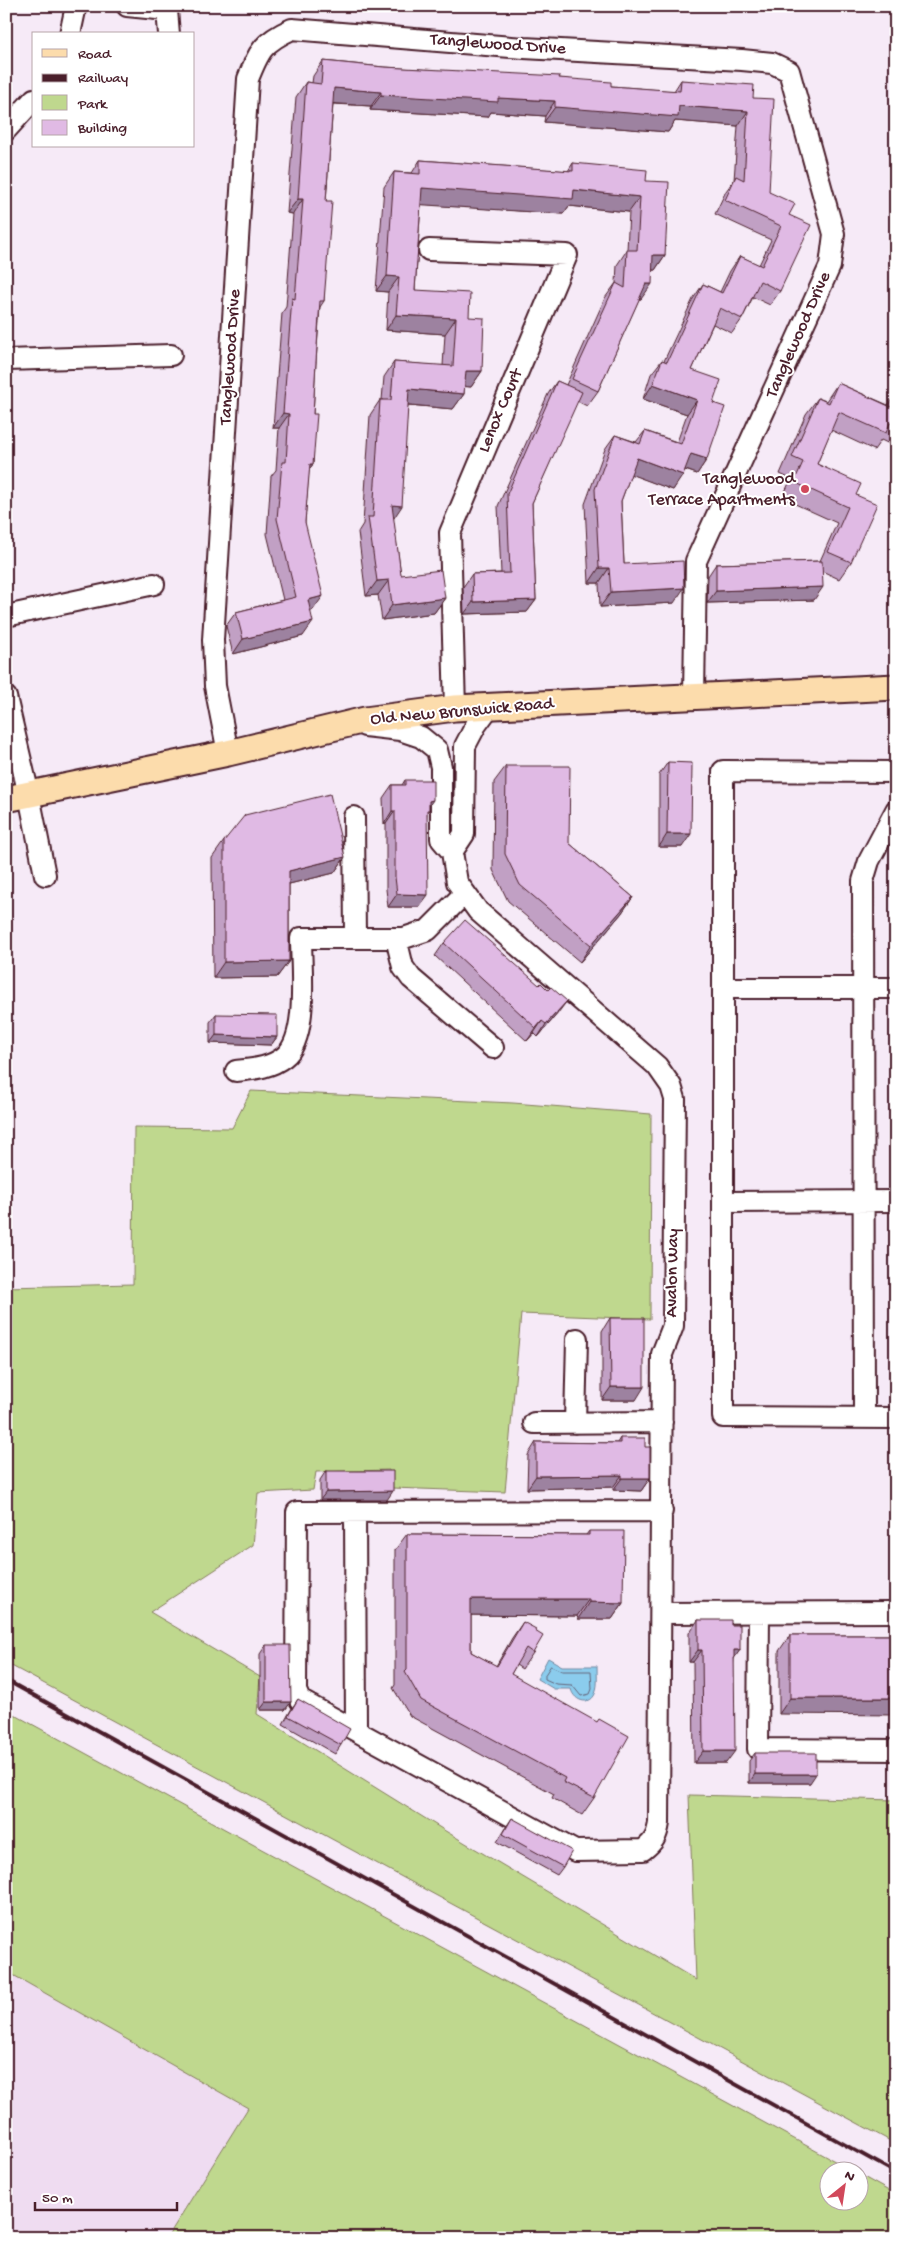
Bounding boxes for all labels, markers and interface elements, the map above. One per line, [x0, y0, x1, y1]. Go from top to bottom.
street label: Tanglewood Drive [429, 30, 567, 60]
legend [32, 32, 195, 148]
text: Road [78, 46, 112, 64]
text: Railway [78, 70, 129, 88]
text: Park [77, 96, 108, 114]
text: Building [77, 120, 127, 138]
street label: Tanglewood Drive [761, 268, 836, 402]
street label: Tanglewood Drive [216, 288, 246, 426]
street label: Lenox Court [474, 365, 529, 456]
place label: Tanglewood Terrace Apartments [648, 469, 796, 511]
marker: Tanglewood Terrace Apartments [799, 483, 811, 495]
street label: Old New Brunswick Road [370, 693, 556, 730]
street label: Avalon Way [662, 1228, 684, 1318]
north arrow [820, 2162, 870, 2212]
text: N [841, 2167, 857, 2187]
scale bar [35, 2179, 178, 2211]
text: 50 m [42, 2190, 73, 2208]

